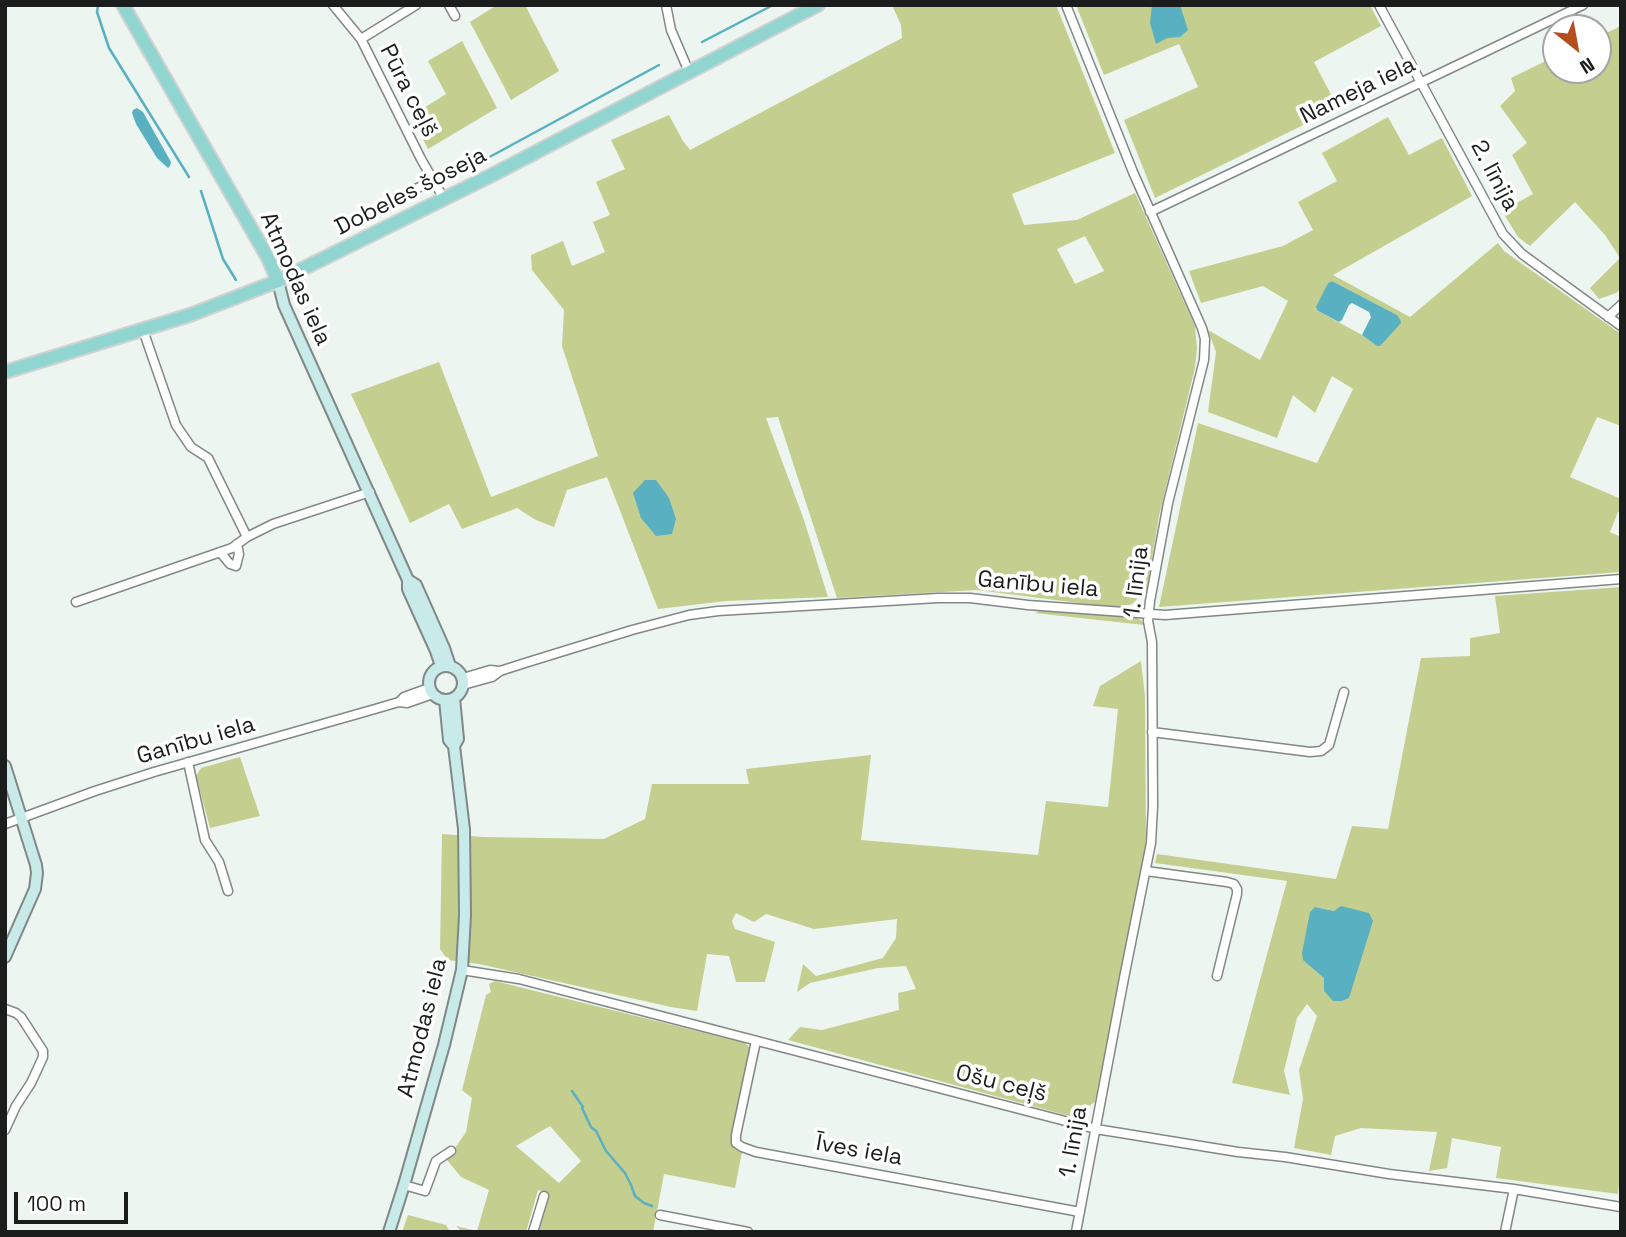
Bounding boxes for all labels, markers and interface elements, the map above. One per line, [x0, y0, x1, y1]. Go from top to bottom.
north arrow [1542, 14, 1612, 84]
street label: Pūra ceļš [373, 40, 443, 142]
street label: Nameja iela [1296, 51, 1420, 131]
text: N [1575, 52, 1599, 80]
street label: 2. līnija [1464, 136, 1524, 216]
street label: Dobeles šoseja [331, 142, 491, 242]
street label: Atmodas iela [253, 208, 337, 350]
street label: 1. līnija [1119, 545, 1155, 619]
street label: Ganību iela [976, 566, 1100, 604]
street label: Ganību iela [134, 711, 258, 771]
street label: Atmodas iela [392, 955, 454, 1101]
street label: Ošu ceļš [953, 1059, 1049, 1109]
street label: 1. līnija [1054, 1104, 1094, 1180]
street label: Īves iela [814, 1130, 904, 1172]
scale bar [18, 1178, 131, 1222]
text: 100 m [27, 1190, 86, 1217]

